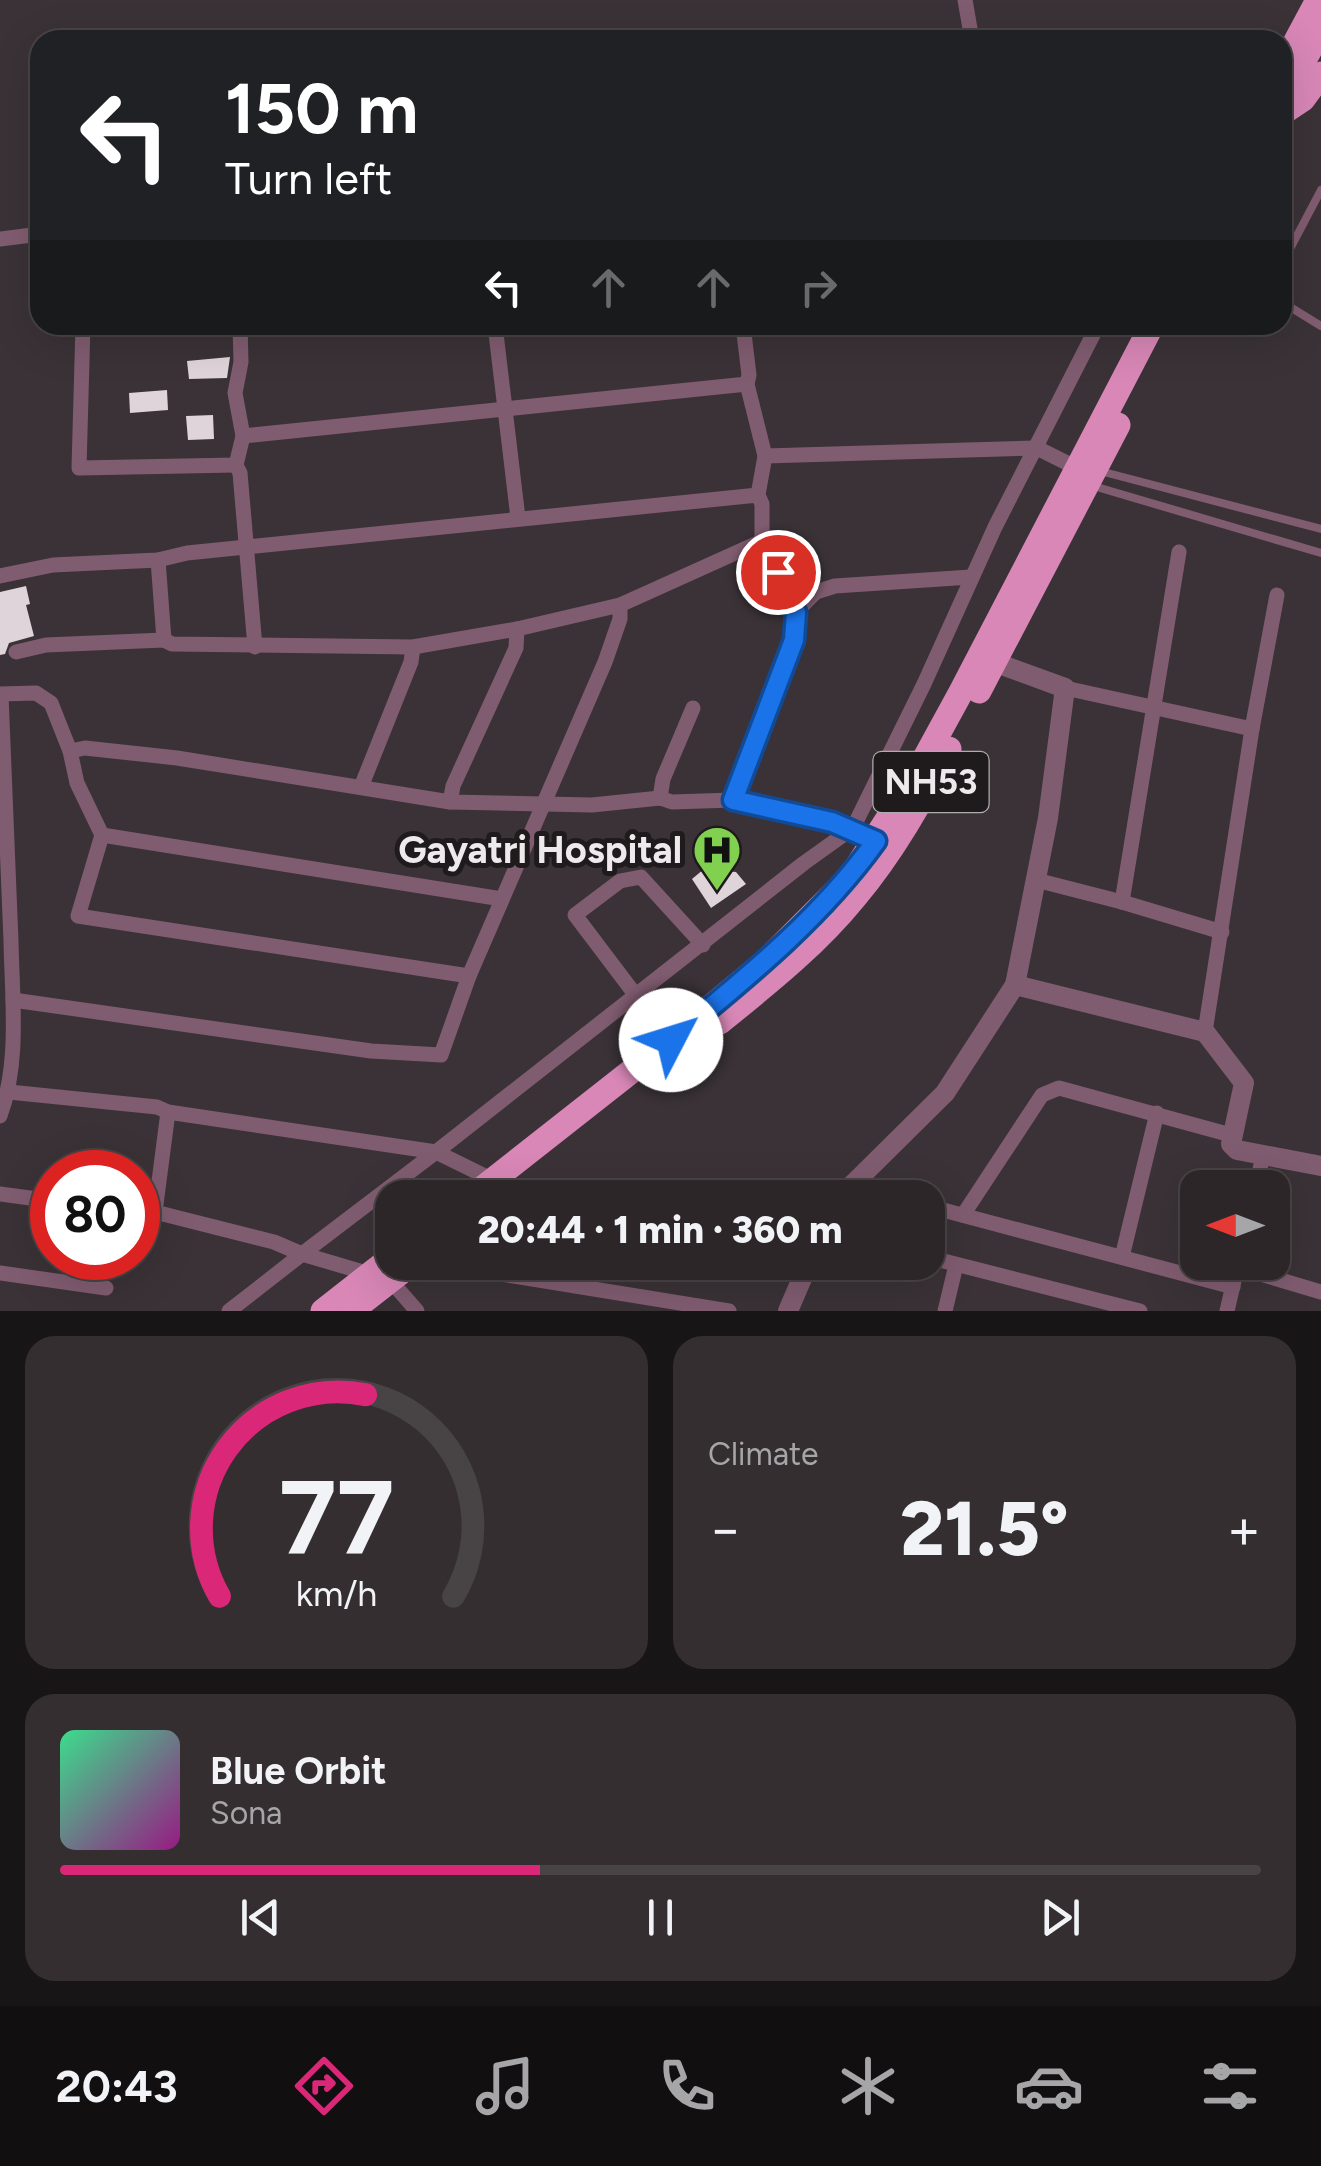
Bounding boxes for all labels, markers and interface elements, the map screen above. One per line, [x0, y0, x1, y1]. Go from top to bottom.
text: 150 m [225, 66, 418, 151]
icon: left [60, 70, 190, 200]
text: Turn left [225, 151, 392, 205]
icon: left [476, 260, 531, 315]
icon: ahead [581, 260, 636, 315]
icon: ahead [686, 260, 741, 315]
icon: right [791, 260, 846, 315]
pin [736, 530, 821, 615]
icon: arrive [751, 545, 806, 600]
road number: NH53 [874, 752, 988, 812]
hospital icon: Gayatri Hospital [691, 824, 743, 892]
place label: Gayatri Hospital [398, 827, 682, 873]
position arrow [619, 988, 723, 1092]
speed limit sign: 80 [30, 1150, 160, 1280]
north arrow [1180, 1170, 1290, 1280]
map controls [1180, 1170, 1290, 1280]
text: 20:44 · 1 min · 360 m [477, 1207, 843, 1253]
text: Climate [708, 1435, 819, 1473]
text: 77 [279, 1455, 394, 1580]
text: 21.5° [900, 1484, 1069, 1574]
text: − [708, 1496, 742, 1562]
text: + [1227, 1496, 1261, 1562]
text: km/h [296, 1572, 377, 1615]
text: Blue Orbit [210, 1748, 386, 1794]
text: Sona [210, 1794, 282, 1832]
icon: previous [233, 1890, 288, 1945]
icon: pause [633, 1890, 688, 1945]
icon: next [1033, 1890, 1088, 1945]
icon: directions [289, 2051, 359, 2121]
icon: music [470, 2051, 540, 2121]
icon: phone [652, 2051, 722, 2121]
icon: climate [833, 2051, 903, 2121]
icon: car [1014, 2051, 1084, 2121]
icon: filters [1195, 2051, 1265, 2121]
text: 20:43 [56, 2059, 178, 2113]

